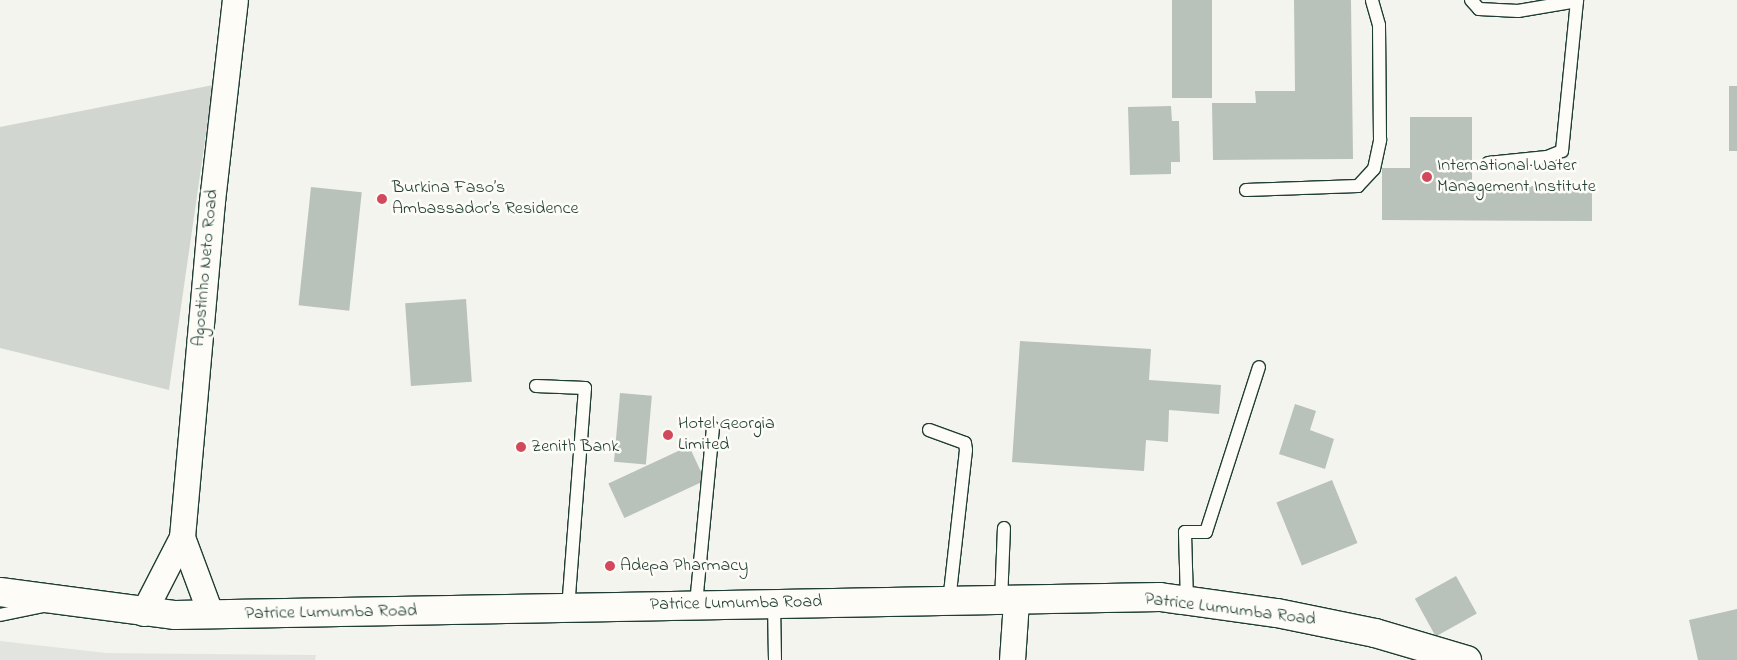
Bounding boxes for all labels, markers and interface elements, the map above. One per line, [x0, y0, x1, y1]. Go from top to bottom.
place label: International Water Management Institute [1437, 156, 1596, 198]
marker: International Water Management Institute [1421, 171, 1433, 183]
place label: Burkina Faso’s Ambassador’s Residence [392, 178, 578, 220]
street label: Agostinho Neto Road [188, 189, 224, 347]
marker: Burkina Faso’s Ambassador’s Residence [376, 193, 388, 205]
place label: Hotel Georgia Limited [678, 414, 775, 456]
marker: Hotel Georgia Limited [662, 429, 674, 441]
place label: Zenith Bank [531, 436, 619, 458]
marker: Zenith Bank [515, 441, 527, 453]
place label: Adepa Pharmacy [620, 555, 748, 577]
marker: Adepa Pharmacy [604, 560, 616, 572]
street label: Patrice Lumumba Road [1143, 589, 1317, 631]
street label: Patrice Lumumba Road [650, 592, 822, 616]
street label: Patrice Lumumba Road [245, 601, 417, 625]

